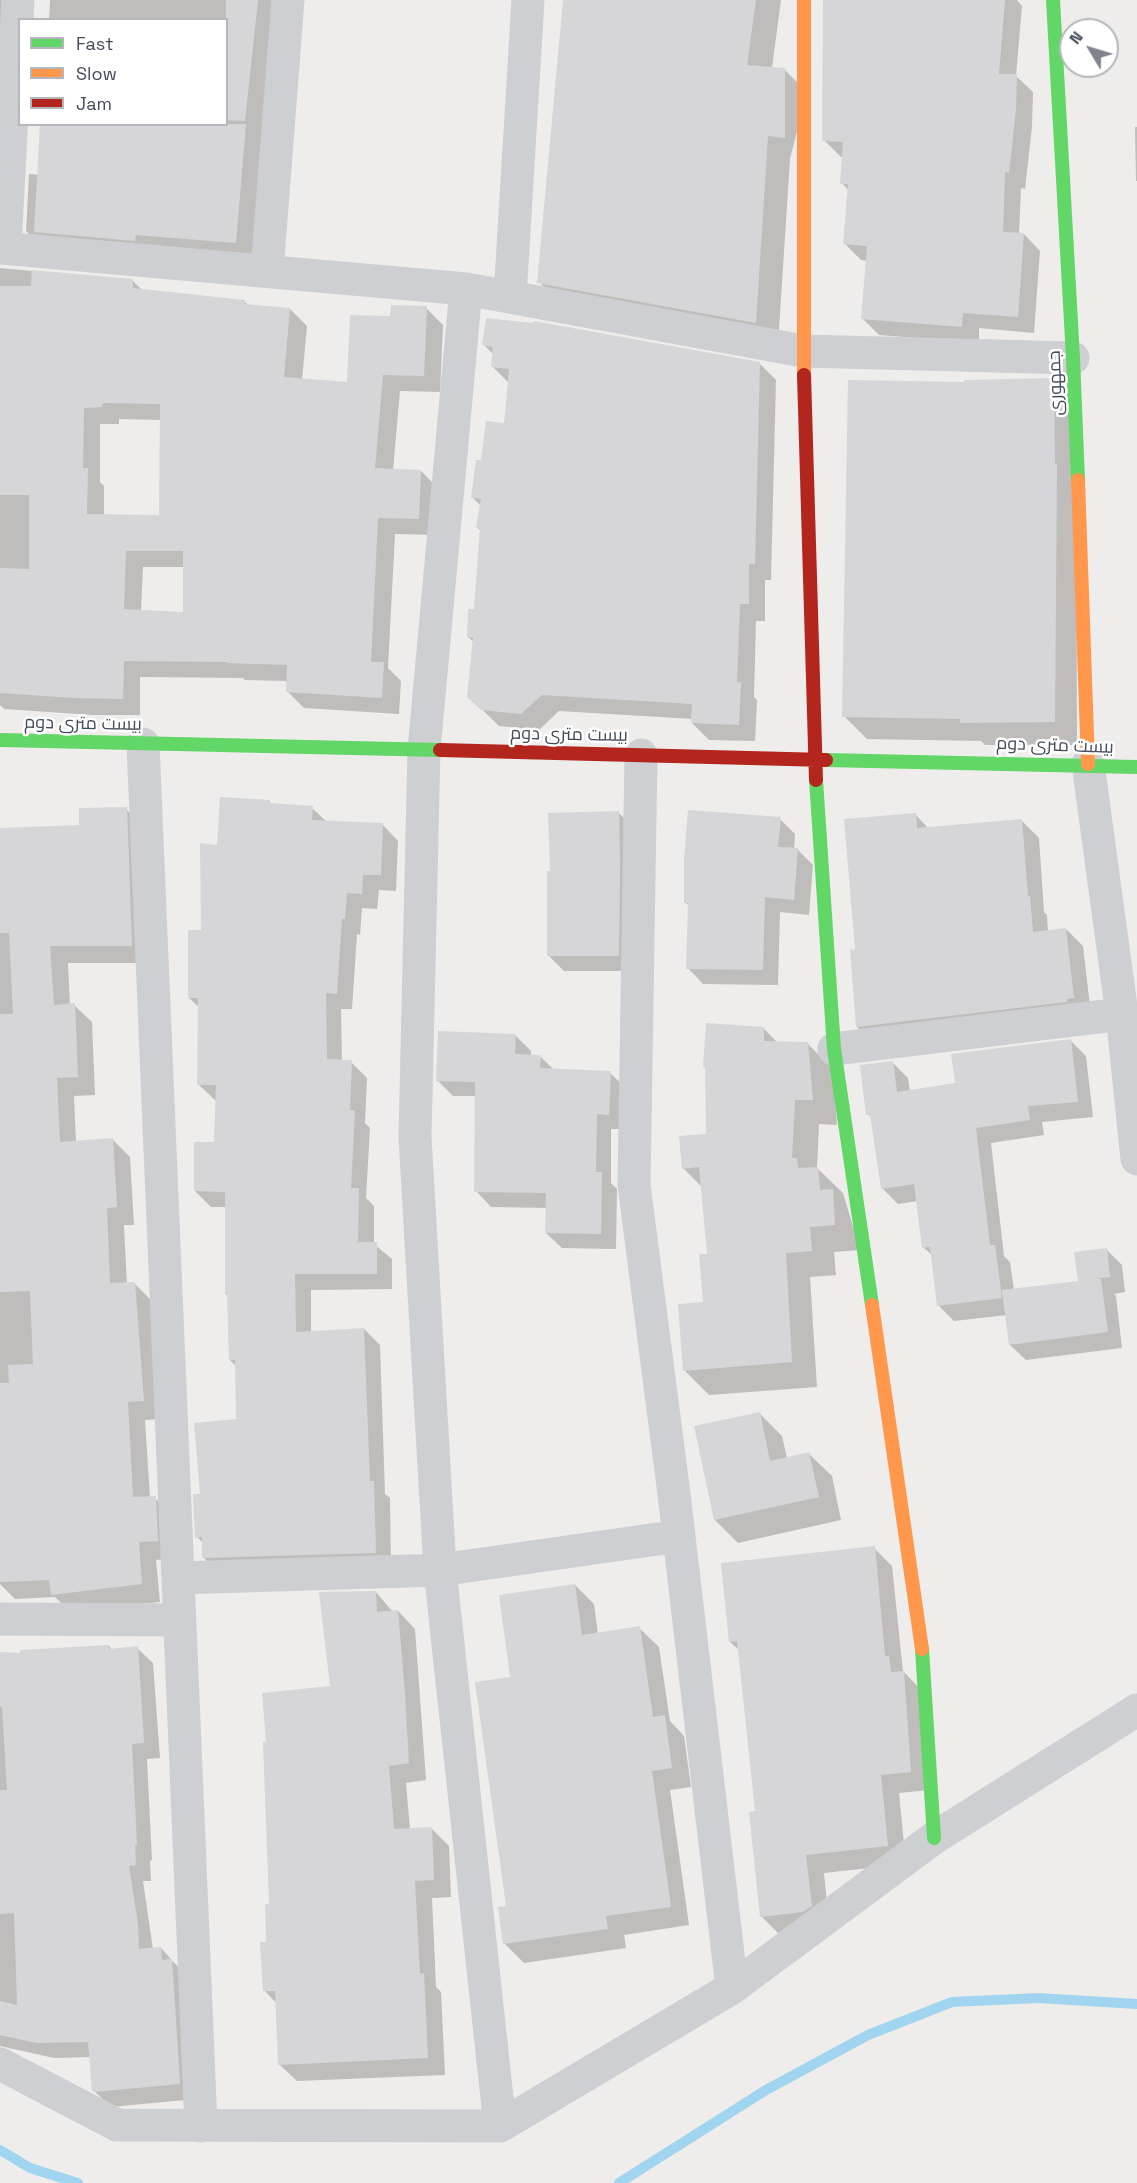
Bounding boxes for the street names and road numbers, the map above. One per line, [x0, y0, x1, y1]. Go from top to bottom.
street label: جمهوری [1044, 350, 1068, 416]
street label: بیست متری دوم [24, 712, 142, 736]
street label: بیست متری دوم [510, 723, 628, 747]
street label: بیست متری دوم [996, 733, 1114, 759]

